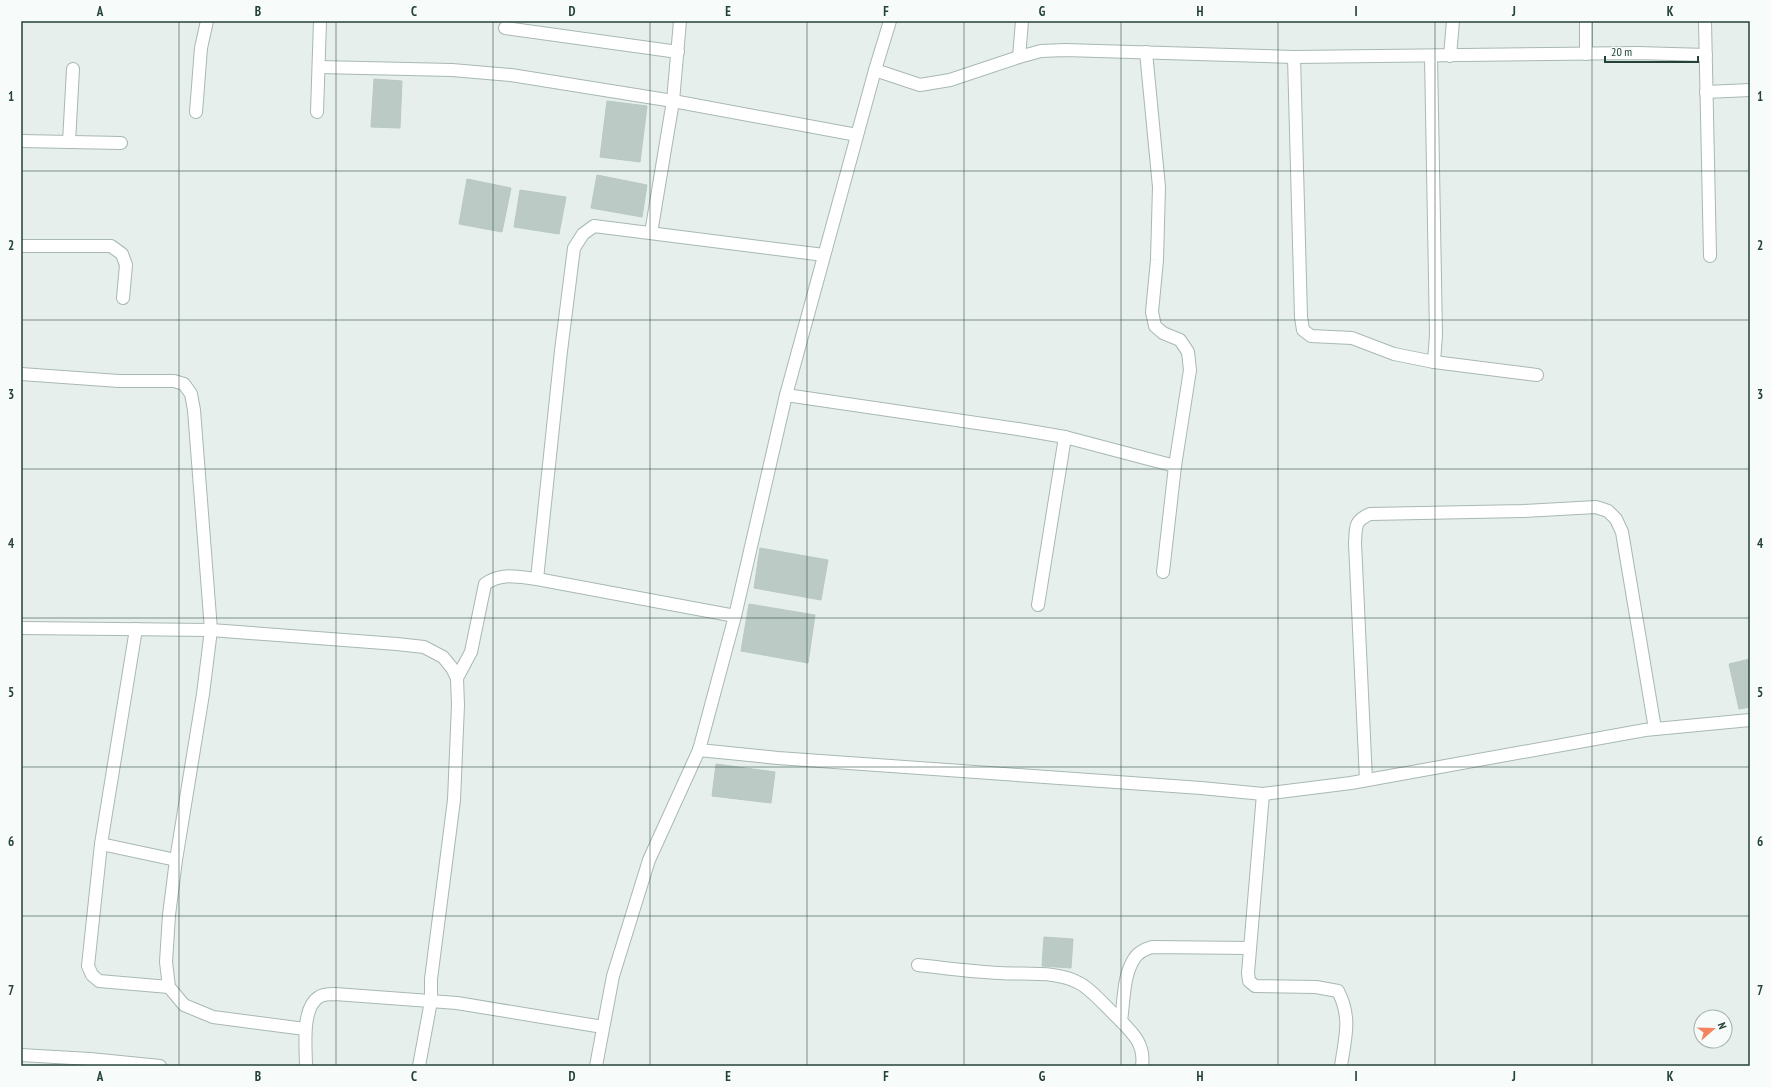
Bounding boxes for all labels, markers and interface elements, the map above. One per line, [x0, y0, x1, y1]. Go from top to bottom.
text: A [96, 3, 104, 20]
text: B [255, 3, 261, 20]
text: C [411, 3, 417, 20]
text: D [569, 3, 576, 20]
text: E [725, 3, 731, 20]
text: F [883, 3, 889, 20]
text: G [1039, 3, 1046, 20]
text: H [1197, 3, 1204, 20]
text: I [1354, 3, 1358, 20]
text: J [1511, 3, 1516, 20]
text: K [1667, 3, 1674, 20]
scale bar [1605, 38, 1698, 64]
text: 20 m [1611, 44, 1632, 59]
text: 1 [8, 88, 14, 105]
text: 1 [1757, 88, 1763, 105]
text: 2 [8, 237, 14, 254]
text: 2 [1757, 237, 1763, 254]
text: 3 [8, 386, 14, 403]
text: 3 [1757, 386, 1763, 403]
text: 4 [8, 535, 15, 552]
text: 4 [1757, 535, 1764, 552]
text: 5 [8, 684, 14, 701]
text: 5 [1757, 684, 1763, 701]
text: 6 [8, 833, 14, 850]
text: 6 [1757, 833, 1763, 850]
text: 7 [8, 982, 14, 999]
text: 7 [1757, 982, 1763, 999]
north arrow [1693, 1009, 1733, 1049]
text: N [1715, 1020, 1730, 1031]
text: A [96, 1068, 104, 1085]
text: B [255, 1068, 261, 1085]
text: C [411, 1068, 417, 1085]
text: D [569, 1068, 576, 1085]
text: E [725, 1068, 731, 1085]
text: F [883, 1068, 889, 1085]
text: G [1039, 1068, 1046, 1085]
text: H [1197, 1068, 1204, 1085]
text: I [1354, 1068, 1358, 1085]
text: J [1511, 1068, 1516, 1085]
text: K [1667, 1068, 1674, 1085]

